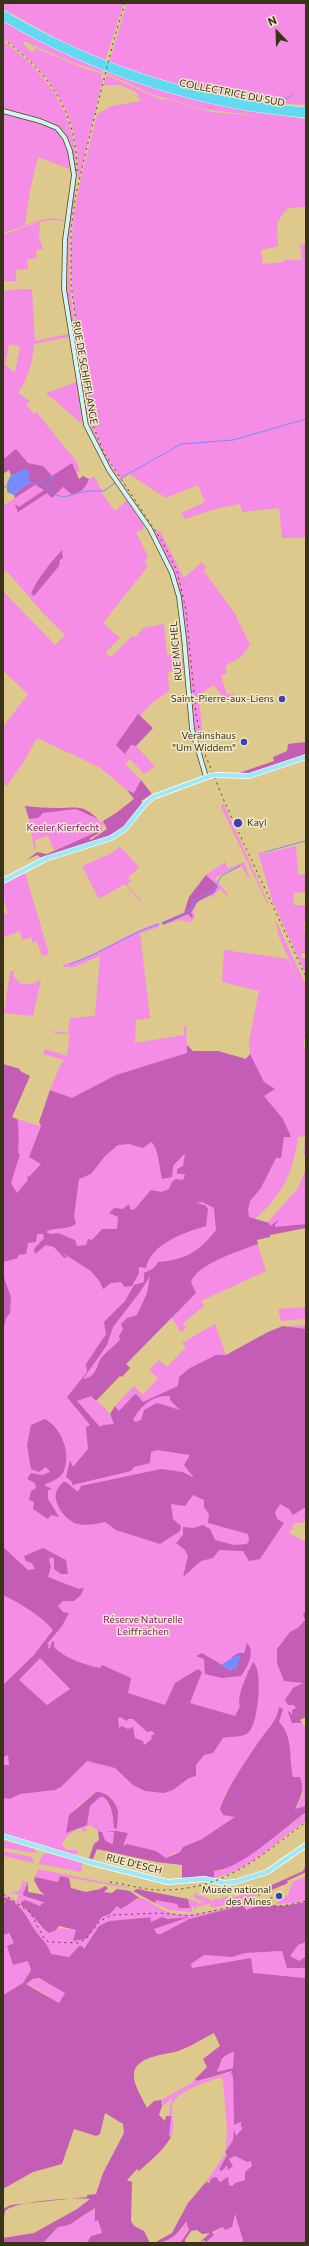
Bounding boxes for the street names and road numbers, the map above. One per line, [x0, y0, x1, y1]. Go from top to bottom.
street label: COLLECTRICE DU SUD [178, 77, 286, 109]
street label: RUE DE SCHIFFLANGE [70, 320, 100, 426]
street label: RUE MICHEL [167, 621, 185, 681]
street label: RUE D'ESCH [105, 1851, 163, 1877]

